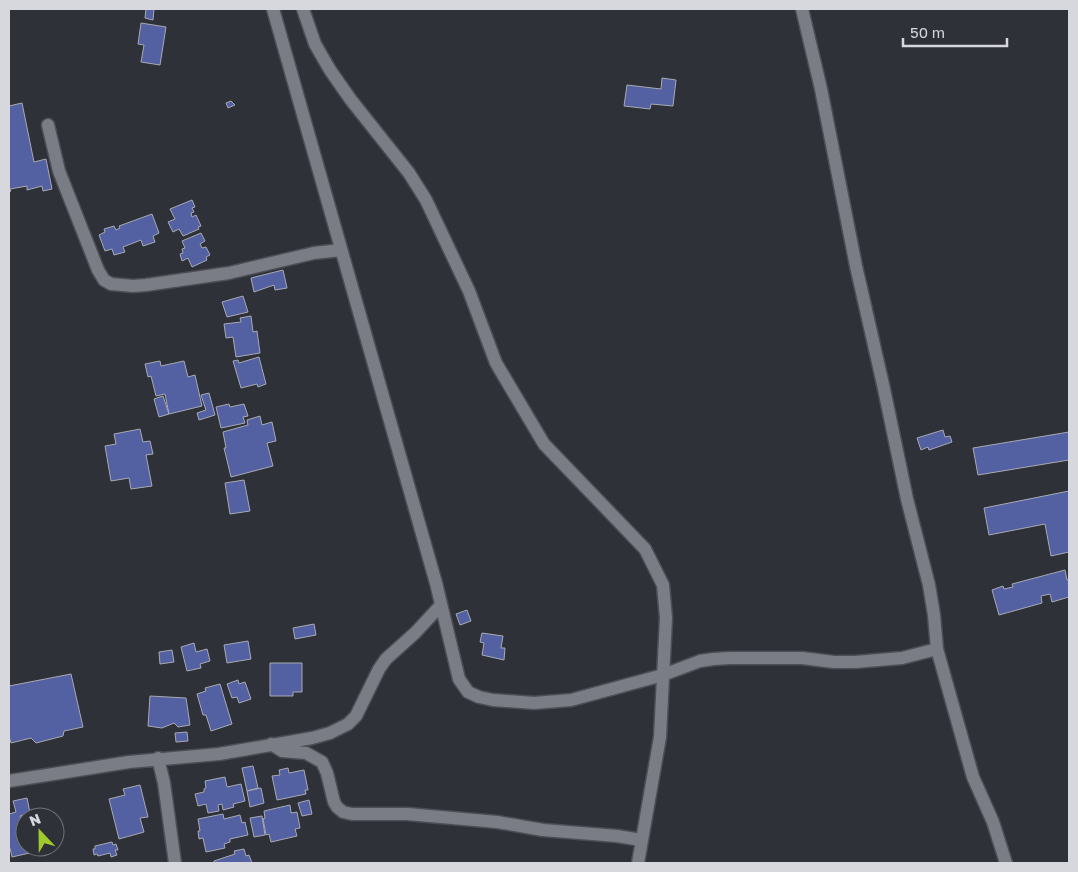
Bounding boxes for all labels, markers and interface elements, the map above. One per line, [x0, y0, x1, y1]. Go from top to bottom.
scale bar [903, 15, 1007, 47]
text: 50 m [910, 23, 945, 41]
north arrow [15, 807, 65, 857]
text: N [27, 810, 43, 829]

